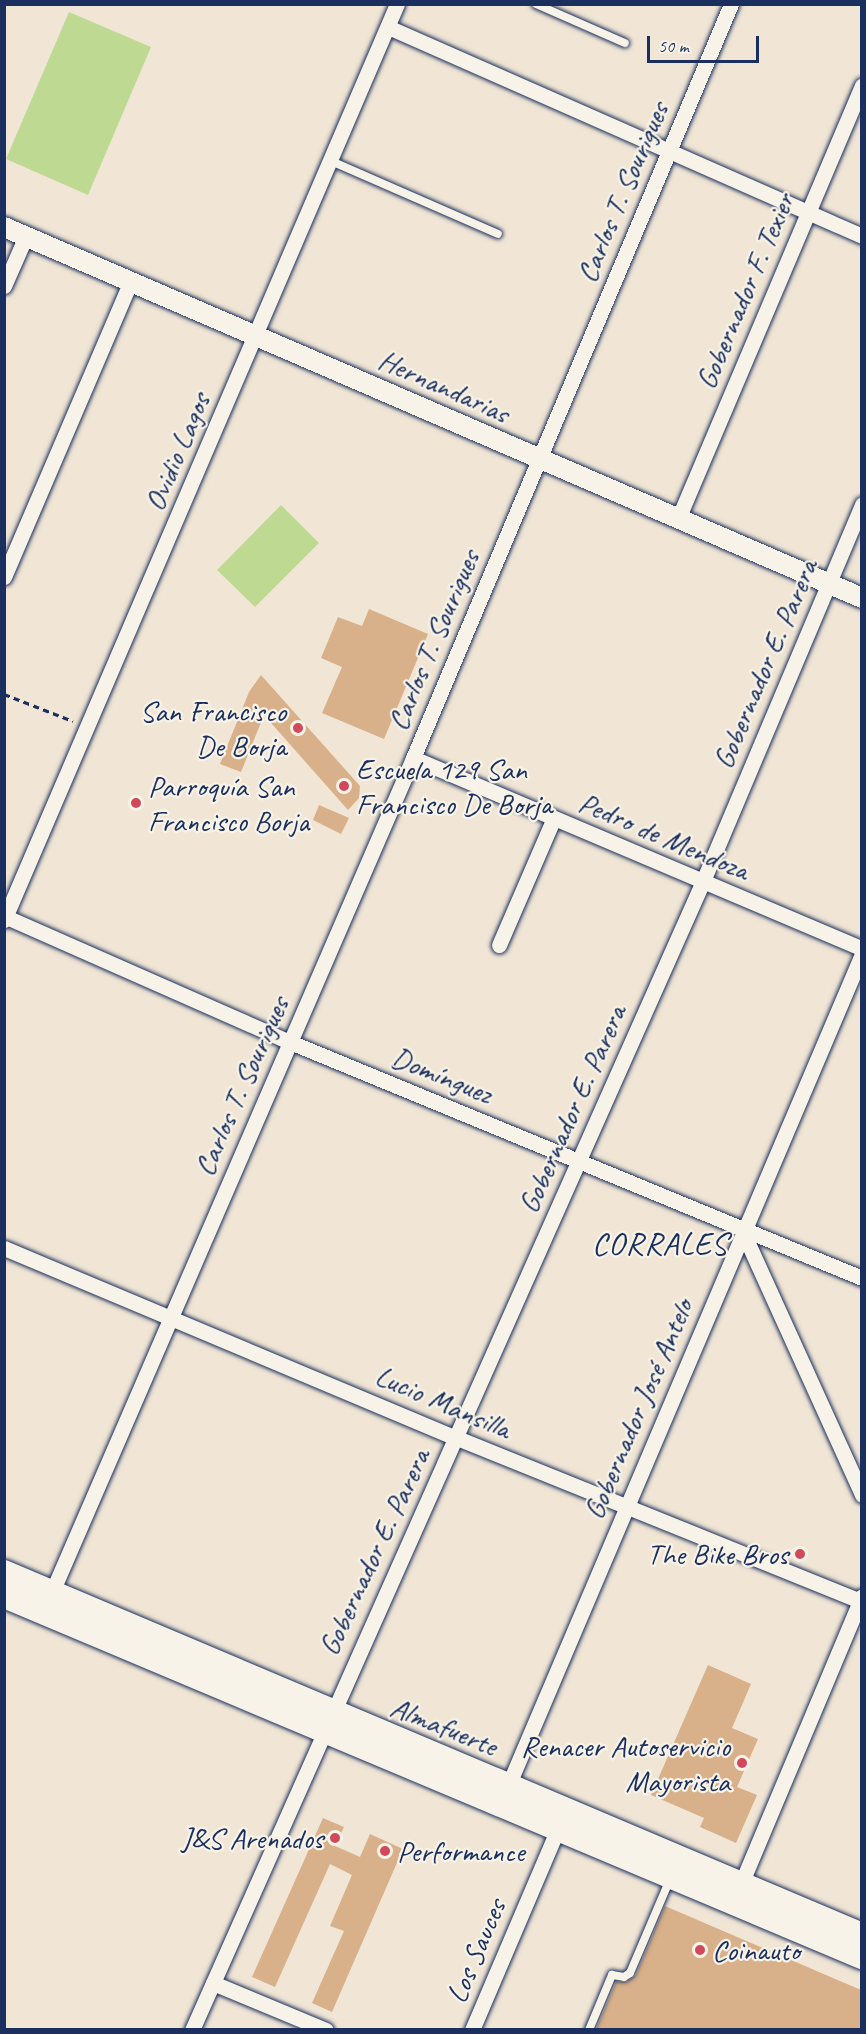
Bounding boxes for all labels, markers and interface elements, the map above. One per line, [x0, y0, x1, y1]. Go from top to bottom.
scale bar [650, 24, 762, 62]
text: 50 m [658, 35, 689, 57]
street label: Carlos T. Sourigues [568, 96, 676, 288]
street label: Gobernador F. Texier [688, 188, 802, 394]
street label: Hernandarias [373, 341, 515, 431]
street label: Ovidio Lagos [136, 388, 218, 516]
street label: Carlos T. Sourigues [379, 544, 487, 736]
street label: Gobernador E. Parera [705, 554, 825, 774]
place label: San Francisco De Borja [139, 693, 286, 764]
marker: San Francisco De Borja [291, 721, 305, 735]
place label: Escuela 129 San Francisco De Borja [356, 751, 552, 822]
place label: Parroquía San Francisco Borja [148, 768, 309, 838]
marker: Escuela 129 San Francisco De Borja [337, 779, 351, 793]
street label: Pedro de Mendoza [574, 784, 754, 888]
marker: Parroquía San Francisco Borja [129, 796, 143, 810]
street label: Carlos T. Sourigues [185, 991, 297, 1181]
street label: Gobernador E. Parera [510, 1000, 634, 1218]
street label: Domínguez [387, 1039, 497, 1111]
district label: CORRALES [593, 1225, 727, 1263]
street label: Gobernador José Antelo [575, 1294, 701, 1524]
street label: Lucio Mansilla [370, 1357, 516, 1447]
street label: Gobernador E. Parera [310, 1443, 438, 1661]
place label: The Bike Bros [646, 1536, 788, 1572]
marker: The Bike Bros [793, 1547, 807, 1561]
street label: Almafuerte [385, 1688, 503, 1764]
place label: Renacer Autoservicio Mayorista [521, 1728, 730, 1798]
marker: Renacer Autoservicio Mayorista [735, 1756, 749, 1770]
place label: J&S Arenados [182, 1820, 323, 1856]
marker: J&S Arenados [328, 1831, 342, 1845]
place label: Performance [397, 1833, 525, 1869]
marker: Performance [378, 1844, 392, 1858]
street label: Los Sauces [438, 1893, 514, 2009]
place label: Coinauto [712, 1932, 800, 1968]
marker: Coinauto [693, 1943, 707, 1957]

